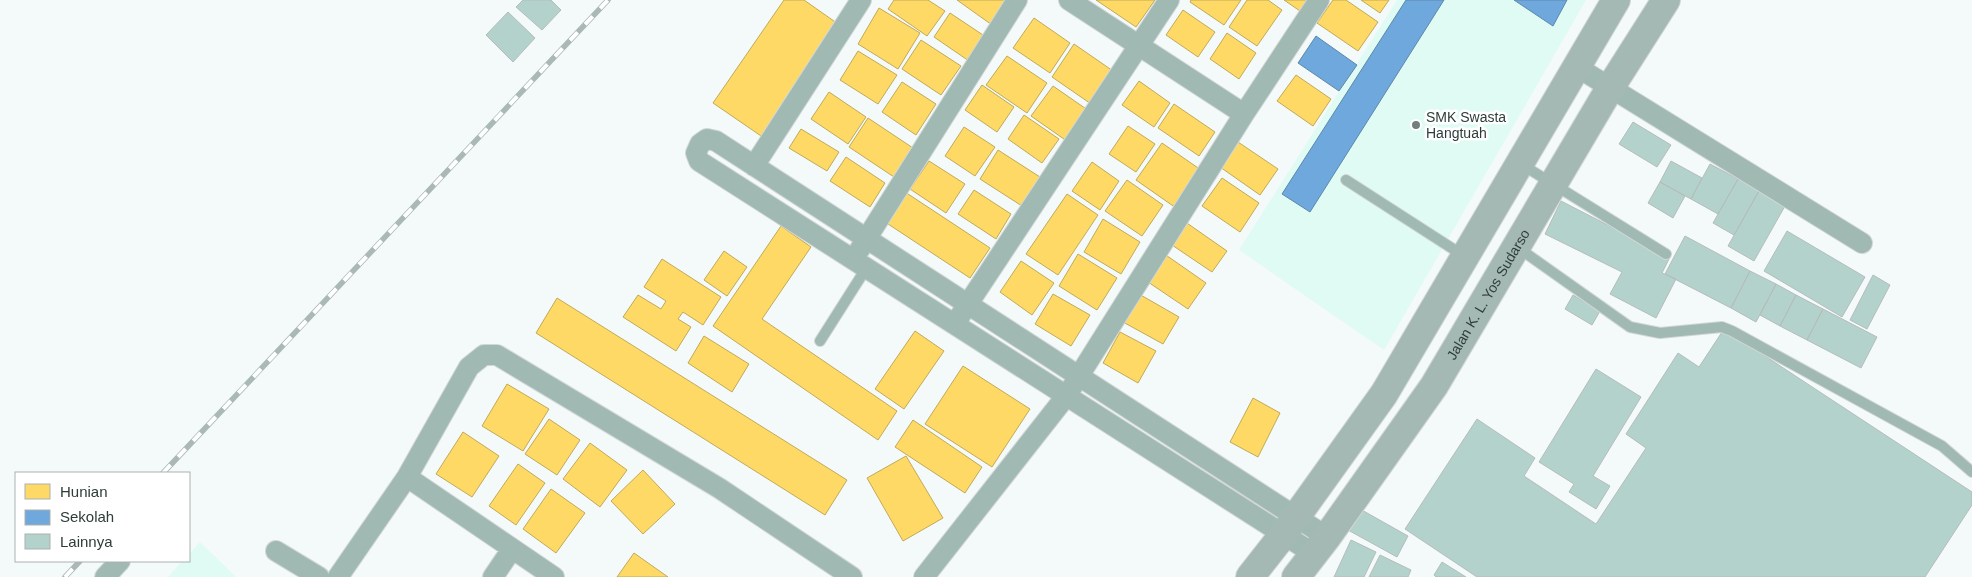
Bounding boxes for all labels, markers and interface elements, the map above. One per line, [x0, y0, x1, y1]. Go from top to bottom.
place label: SMK Swasta Hangtuah [1426, 109, 1506, 141]
marker: SMK Swasta Hangtuah [1410, 119, 1422, 131]
street label: Jalan K. L. Yos Sudarso [1443, 226, 1533, 363]
legend [15, 472, 190, 562]
text: Hunian [60, 483, 108, 500]
text: Sekolah [60, 508, 114, 525]
text: Lainnya [60, 533, 113, 550]

